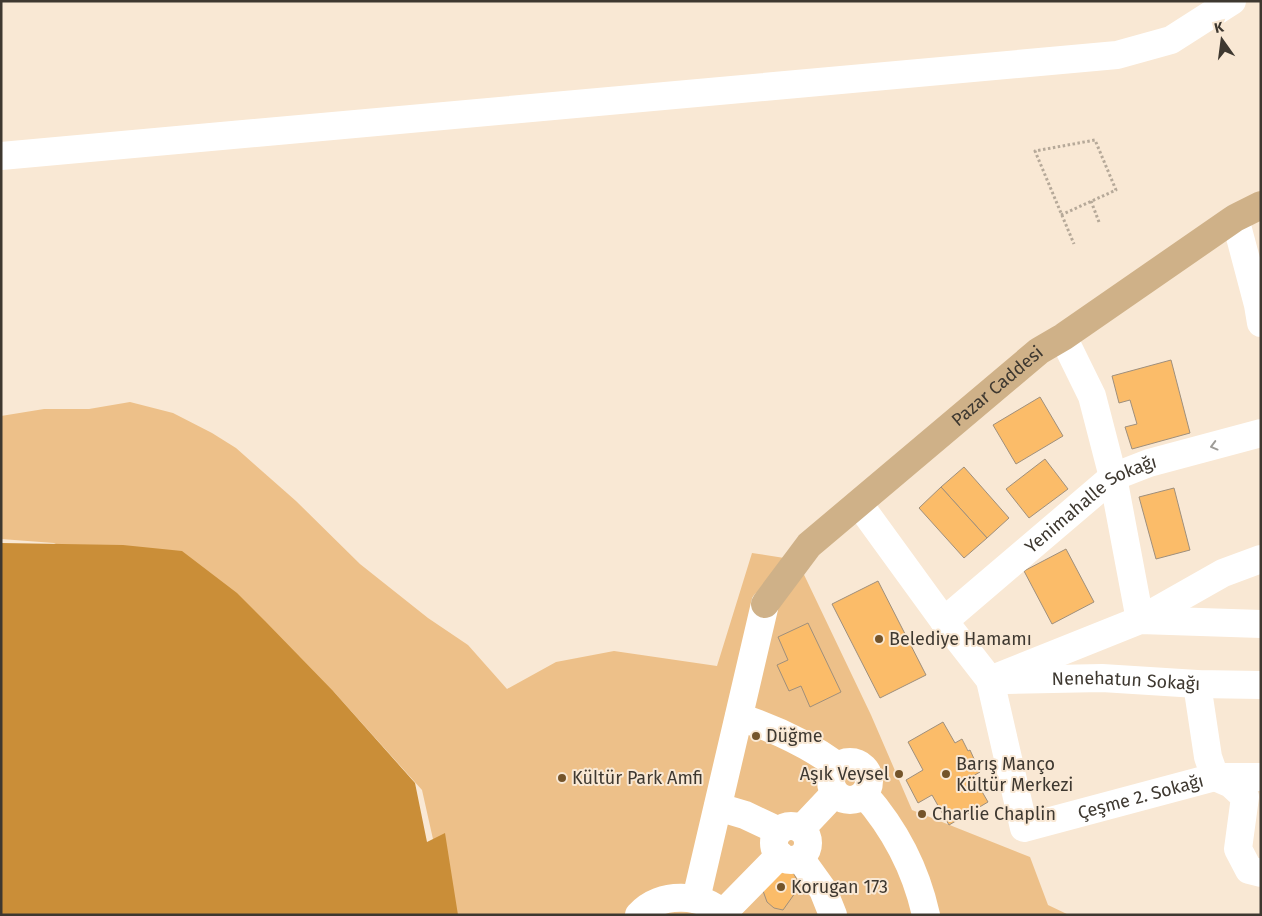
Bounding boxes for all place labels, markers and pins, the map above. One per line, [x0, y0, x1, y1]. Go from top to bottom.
place label: Belediye Hamamı [889, 628, 1032, 650]
marker: Belediye Hamamı [873, 633, 885, 645]
place label: Düğme [766, 725, 823, 747]
marker: Düğme [750, 730, 762, 742]
place label: Barış Manço Kültür Merkezi [956, 753, 1073, 796]
place label: Aşık Veysel [800, 763, 889, 785]
place label: Kültür Park Amfi [572, 767, 703, 789]
marker: Aşık Veysel [893, 768, 905, 780]
marker: Barış Manço Kültür Merkezi [940, 768, 952, 780]
marker: Kültür Park Amfi [556, 772, 568, 784]
place label: Charlie Chaplin [932, 803, 1056, 825]
marker: Charlie Chaplin [916, 808, 928, 820]
place label: Korugan 173 [791, 876, 888, 898]
marker: Korugan 173 [775, 881, 787, 893]

